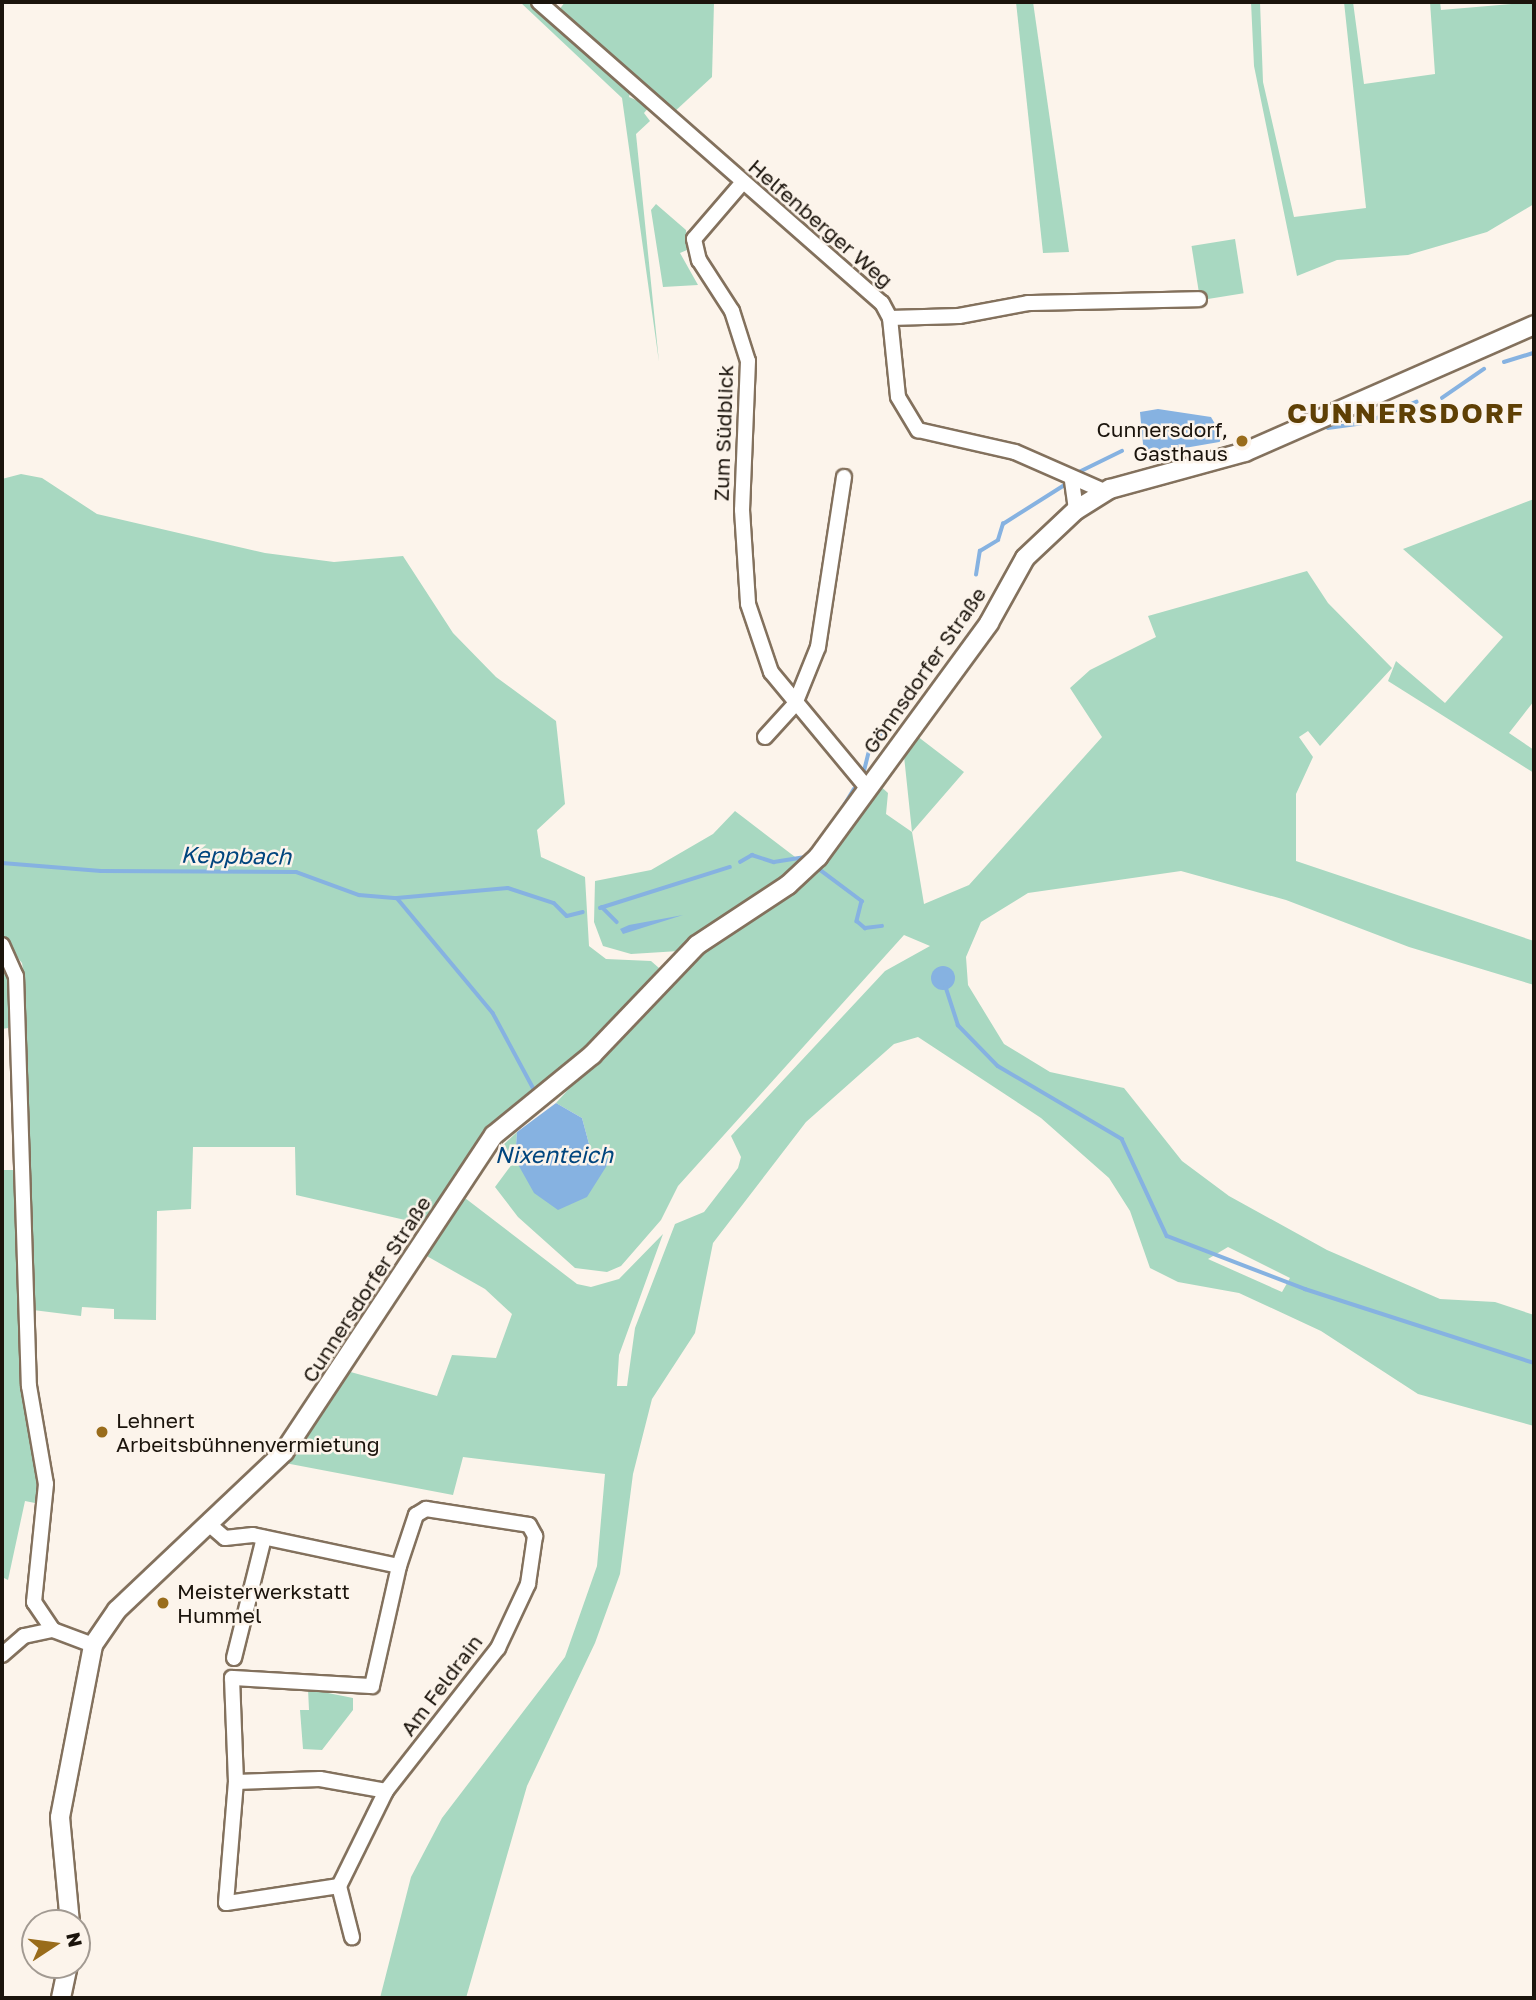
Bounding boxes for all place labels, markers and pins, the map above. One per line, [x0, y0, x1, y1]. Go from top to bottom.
place label: Cunnersdorf, Gasthaus [1096, 416, 1228, 466]
marker: Cunnersdorf, Gasthaus [1234, 433, 1250, 449]
place label: Lehnert Arbeitsbühnenvermietung [116, 1407, 380, 1457]
marker: Lehnert Arbeitsbühnenvermietung [94, 1424, 110, 1440]
place label: Meisterwerkstatt Hummel [177, 1578, 350, 1628]
marker: Meisterwerkstatt Hummel [155, 1595, 171, 1611]

